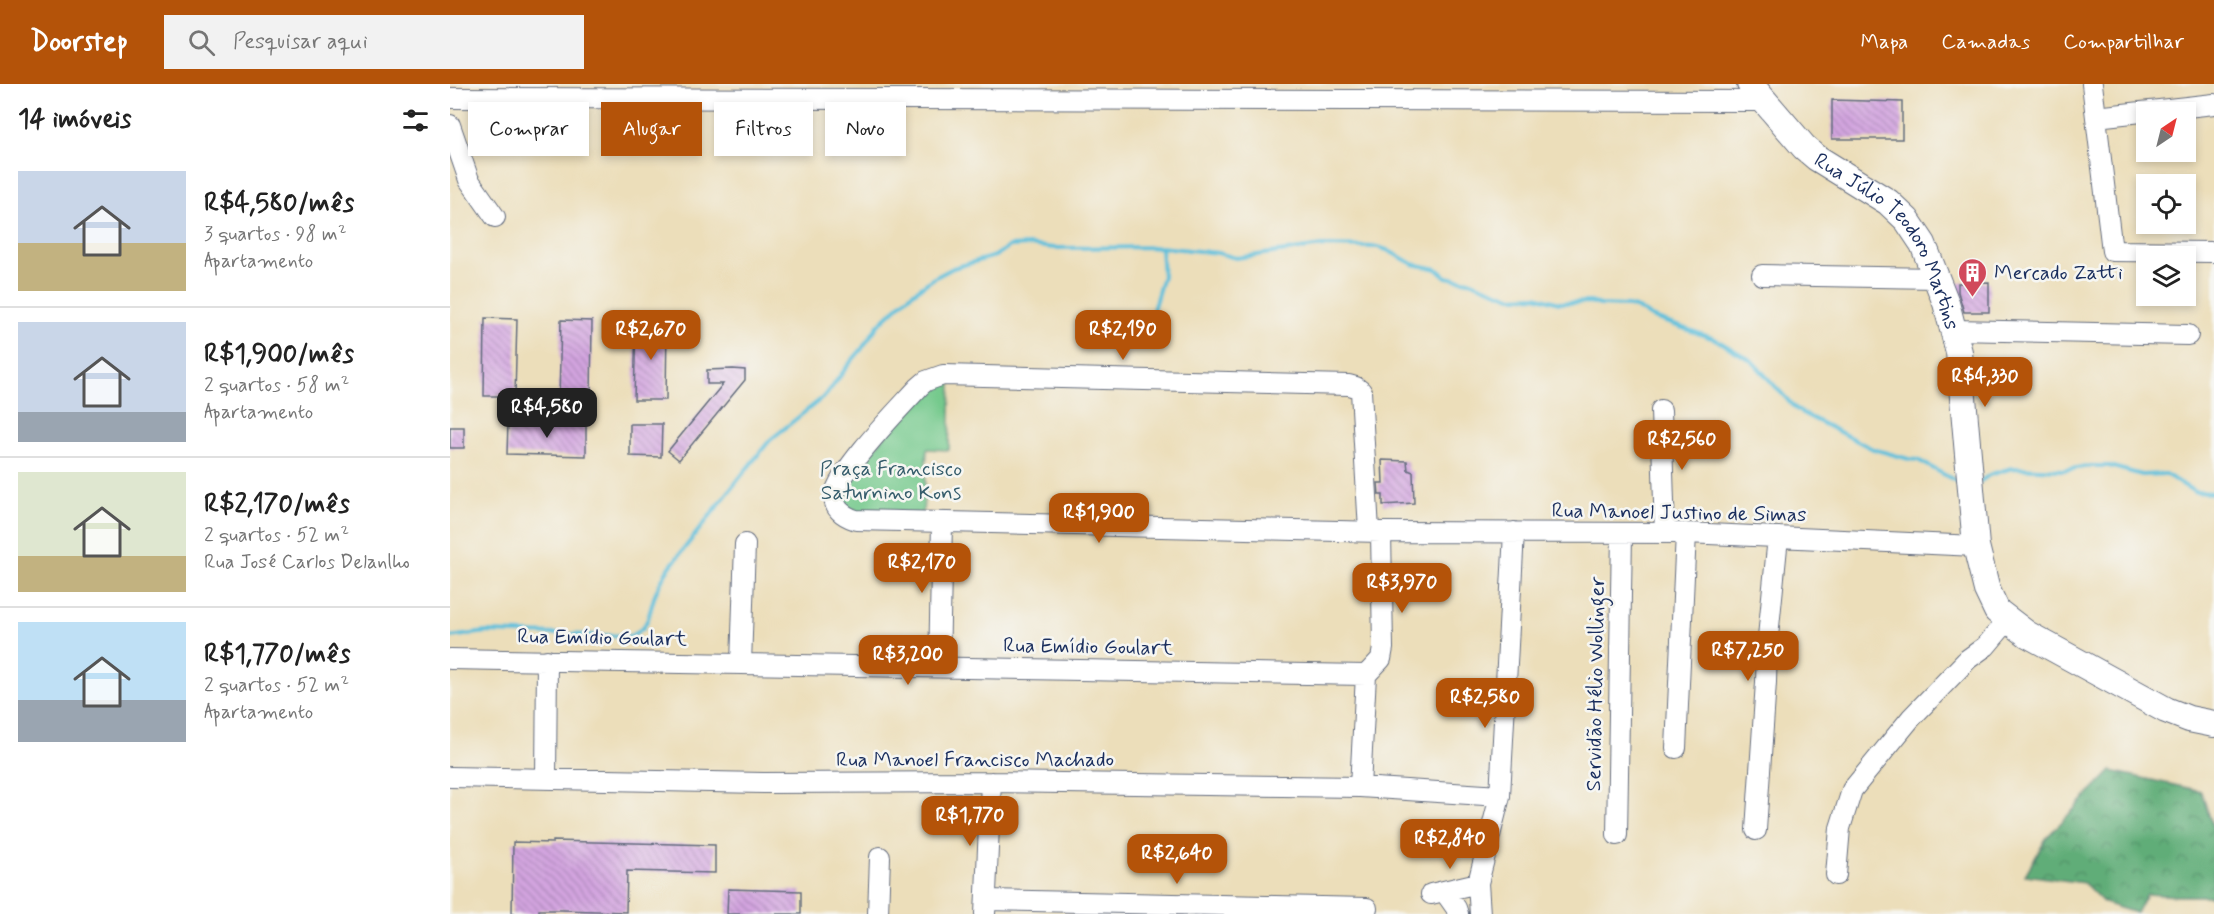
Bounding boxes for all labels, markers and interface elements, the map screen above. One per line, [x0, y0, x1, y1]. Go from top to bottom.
search box [164, 15, 584, 69]
text: Doorstep [30, 24, 128, 61]
icon: search [185, 26, 218, 59]
text: Pesquisar aqui [233, 28, 368, 56]
text: Mapa [1860, 28, 1908, 56]
text: Camadas [1941, 28, 2030, 56]
text: Compartilhar [2063, 28, 2184, 56]
chip: Comprar [468, 102, 589, 156]
chip: Alugar [601, 102, 702, 156]
chip: Filtros [714, 102, 813, 156]
chip: Novo [825, 102, 906, 156]
north arrow [2136, 102, 2196, 162]
map controls [2136, 102, 2196, 306]
text: 14 imóveis [18, 103, 132, 137]
icon: filters [399, 104, 432, 137]
street label: Rua Júlio Teodoro Martins [1808, 147, 1965, 333]
button: locate [2136, 174, 2196, 234]
text: R$4,580/mês [204, 187, 354, 221]
icon: home [66, 195, 138, 267]
text: 3 quartos · 98 m² [204, 221, 347, 248]
button: layers [2136, 246, 2196, 306]
text: Apartamento [204, 248, 313, 275]
building icon: Mercado Zatti [1957, 256, 1989, 298]
place label: Mercado Zatti [1994, 259, 2123, 287]
pin: R$2,670 [596, 310, 706, 361]
pin: R$2,190 [1068, 310, 1178, 361]
text: R$2,670 [616, 316, 686, 343]
text: R$2,190 [1089, 316, 1157, 343]
text: R$1,900/mês [204, 338, 354, 372]
icon: home [66, 346, 138, 418]
pin: R$4,330 [1930, 357, 2040, 408]
text: R$4,330 [1951, 363, 2019, 390]
text: 2 quartos · 58 m² [204, 372, 349, 399]
pin: R$4,580 [492, 388, 602, 439]
text: R$4,580 [511, 394, 583, 421]
text: Apartamento [204, 399, 313, 426]
pin: R$2,560 [1627, 420, 1737, 471]
text: R$2,560 [1648, 426, 1716, 453]
park label: Praça Francisco Saturnino Kons [820, 455, 962, 507]
text: R$2,170/mês [204, 488, 350, 522]
pin: R$1,900 [1044, 493, 1154, 544]
icon: home [66, 496, 138, 568]
street label: Rua Manoel Justino de Simas [1551, 497, 1807, 529]
text: R$1,900 [1063, 499, 1135, 526]
text: 2 quartos · 52 m² [204, 522, 349, 549]
pin: R$2,170 [867, 543, 977, 594]
text: Rua José Carlos Delanlho [204, 549, 410, 576]
text: R$2,170 [888, 549, 956, 576]
pin: R$3,970 [1347, 563, 1457, 614]
text: R$3,970 [1366, 569, 1438, 596]
street label: Servidão Hélio Wollinger [1580, 576, 1614, 792]
street label: Rua Emídio Goulart [517, 623, 688, 653]
pin: R$7,250 [1693, 631, 1803, 682]
street label: Rua Emídio Goulart [1003, 632, 1174, 662]
pin: R$3,200 [853, 635, 963, 686]
text: R$7,250 [1712, 637, 1784, 664]
text: R$1,770/mês [204, 638, 350, 672]
text: R$3,200 [873, 641, 943, 668]
icon: home [66, 646, 138, 718]
text: 2 quartos · 52 m² [204, 672, 349, 699]
pin: R$2,580 [1430, 678, 1540, 729]
text: R$2,580 [1450, 684, 1520, 711]
text: Apartamento [204, 699, 313, 726]
street label: Rua Manoel Francisco Machado [836, 746, 1114, 774]
pin: R$1,770 [915, 796, 1025, 847]
text: R$1,770 [935, 802, 1005, 829]
pin: R$2,840 [1395, 819, 1505, 870]
text: R$2,840 [1414, 825, 1486, 852]
pin: R$2,640 [1122, 834, 1232, 885]
text: R$2,640 [1141, 840, 1213, 867]

